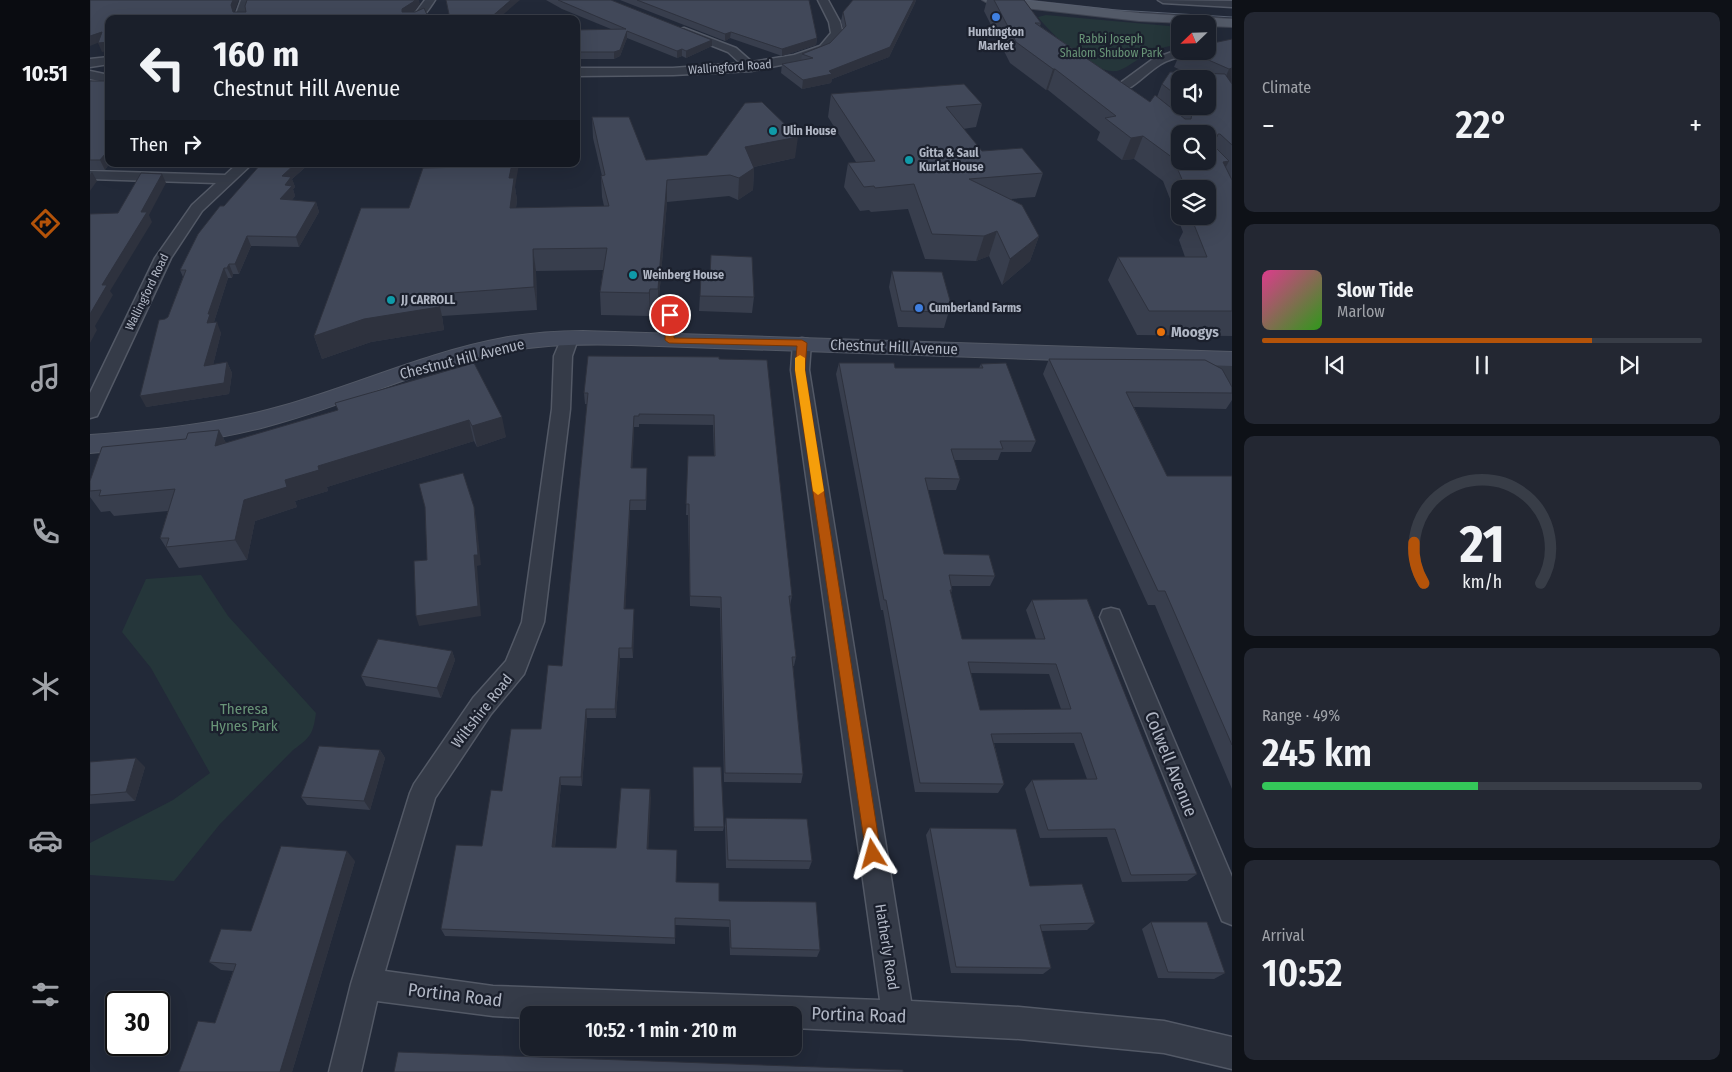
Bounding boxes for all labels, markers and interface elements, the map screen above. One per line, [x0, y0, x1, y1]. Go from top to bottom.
marker: Huntington Market [990, 11, 1002, 23]
north arrow [1171, 15, 1216, 60]
map controls [1171, 15, 1216, 225]
place label: Huntington Market [968, 25, 1024, 53]
park label: Rabbi Joseph Shalom Shubow Park [1060, 32, 1163, 60]
text: 160 m [213, 33, 299, 75]
icon: left [130, 35, 195, 100]
street label: Wallingford Road [688, 57, 772, 77]
text: 10:51 [22, 60, 68, 87]
button: sound [1171, 70, 1216, 115]
text: Chestnut Hill Avenue [213, 75, 400, 102]
text: Climate [1262, 78, 1311, 97]
text: 22° [1456, 102, 1508, 148]
text: − [1262, 109, 1275, 142]
text: + [1689, 109, 1702, 142]
place label: Ulin House [783, 124, 836, 138]
marker: Ulin House [767, 125, 779, 137]
button: search [1171, 125, 1216, 170]
icon: right [178, 130, 206, 158]
text: Then [130, 133, 168, 156]
place label: Gitta & Saul Kurlat House [919, 146, 984, 174]
marker: Gitta & Saul Kurlat House [903, 154, 915, 166]
button: layers [1171, 180, 1216, 225]
icon: directions [28, 206, 63, 241]
street label: Wallingford Road [122, 251, 172, 333]
place label: Weinberg House [643, 268, 724, 282]
marker: Weinberg House [627, 269, 639, 281]
text: Slow Tide [1337, 279, 1413, 302]
place label: JJ CARROLL [400, 293, 456, 307]
marker: JJ CARROLL [385, 294, 397, 306]
pin [649, 294, 691, 336]
icon: arrive [656, 301, 684, 329]
place label: Cumberland Farms [929, 301, 1022, 315]
marker: Cumberland Farms [913, 302, 925, 314]
text: Marlow [1337, 302, 1385, 321]
place label: Moogys [1171, 323, 1219, 341]
marker: Moogys [1155, 326, 1167, 338]
street label: Chestnut Hill Avenue [398, 335, 526, 383]
street label: Chestnut Hill Avenue [830, 336, 958, 358]
icon: previous [1321, 351, 1349, 379]
icon: pause [1468, 351, 1496, 379]
icon: next [1615, 351, 1643, 379]
icon: music [28, 360, 63, 395]
text: 21 [1458, 513, 1505, 576]
icon: phone [28, 514, 63, 549]
text: km/h [1462, 571, 1502, 593]
icon: climate [28, 669, 63, 704]
street label: Wiltshire Road [448, 670, 516, 752]
park label: Theresa Hynes Park [210, 700, 278, 735]
text: Range · 49% [1262, 706, 1340, 725]
street label: Colwell Avenue [1140, 708, 1202, 820]
text: 245 km [1262, 730, 1372, 776]
icon: car [28, 823, 63, 858]
position arrow [846, 827, 898, 879]
street label: Hatherly Road [871, 903, 903, 991]
text: Arrival [1262, 926, 1304, 945]
text: 10:52 [1262, 950, 1343, 996]
icon: filters [28, 977, 63, 1012]
street label: Portina Road [407, 978, 503, 1012]
speed limit sign: 30 [105, 991, 170, 1056]
street label: Portina Road [811, 1002, 907, 1028]
text: 10:52 · 1 min · 210 m [585, 1019, 737, 1042]

